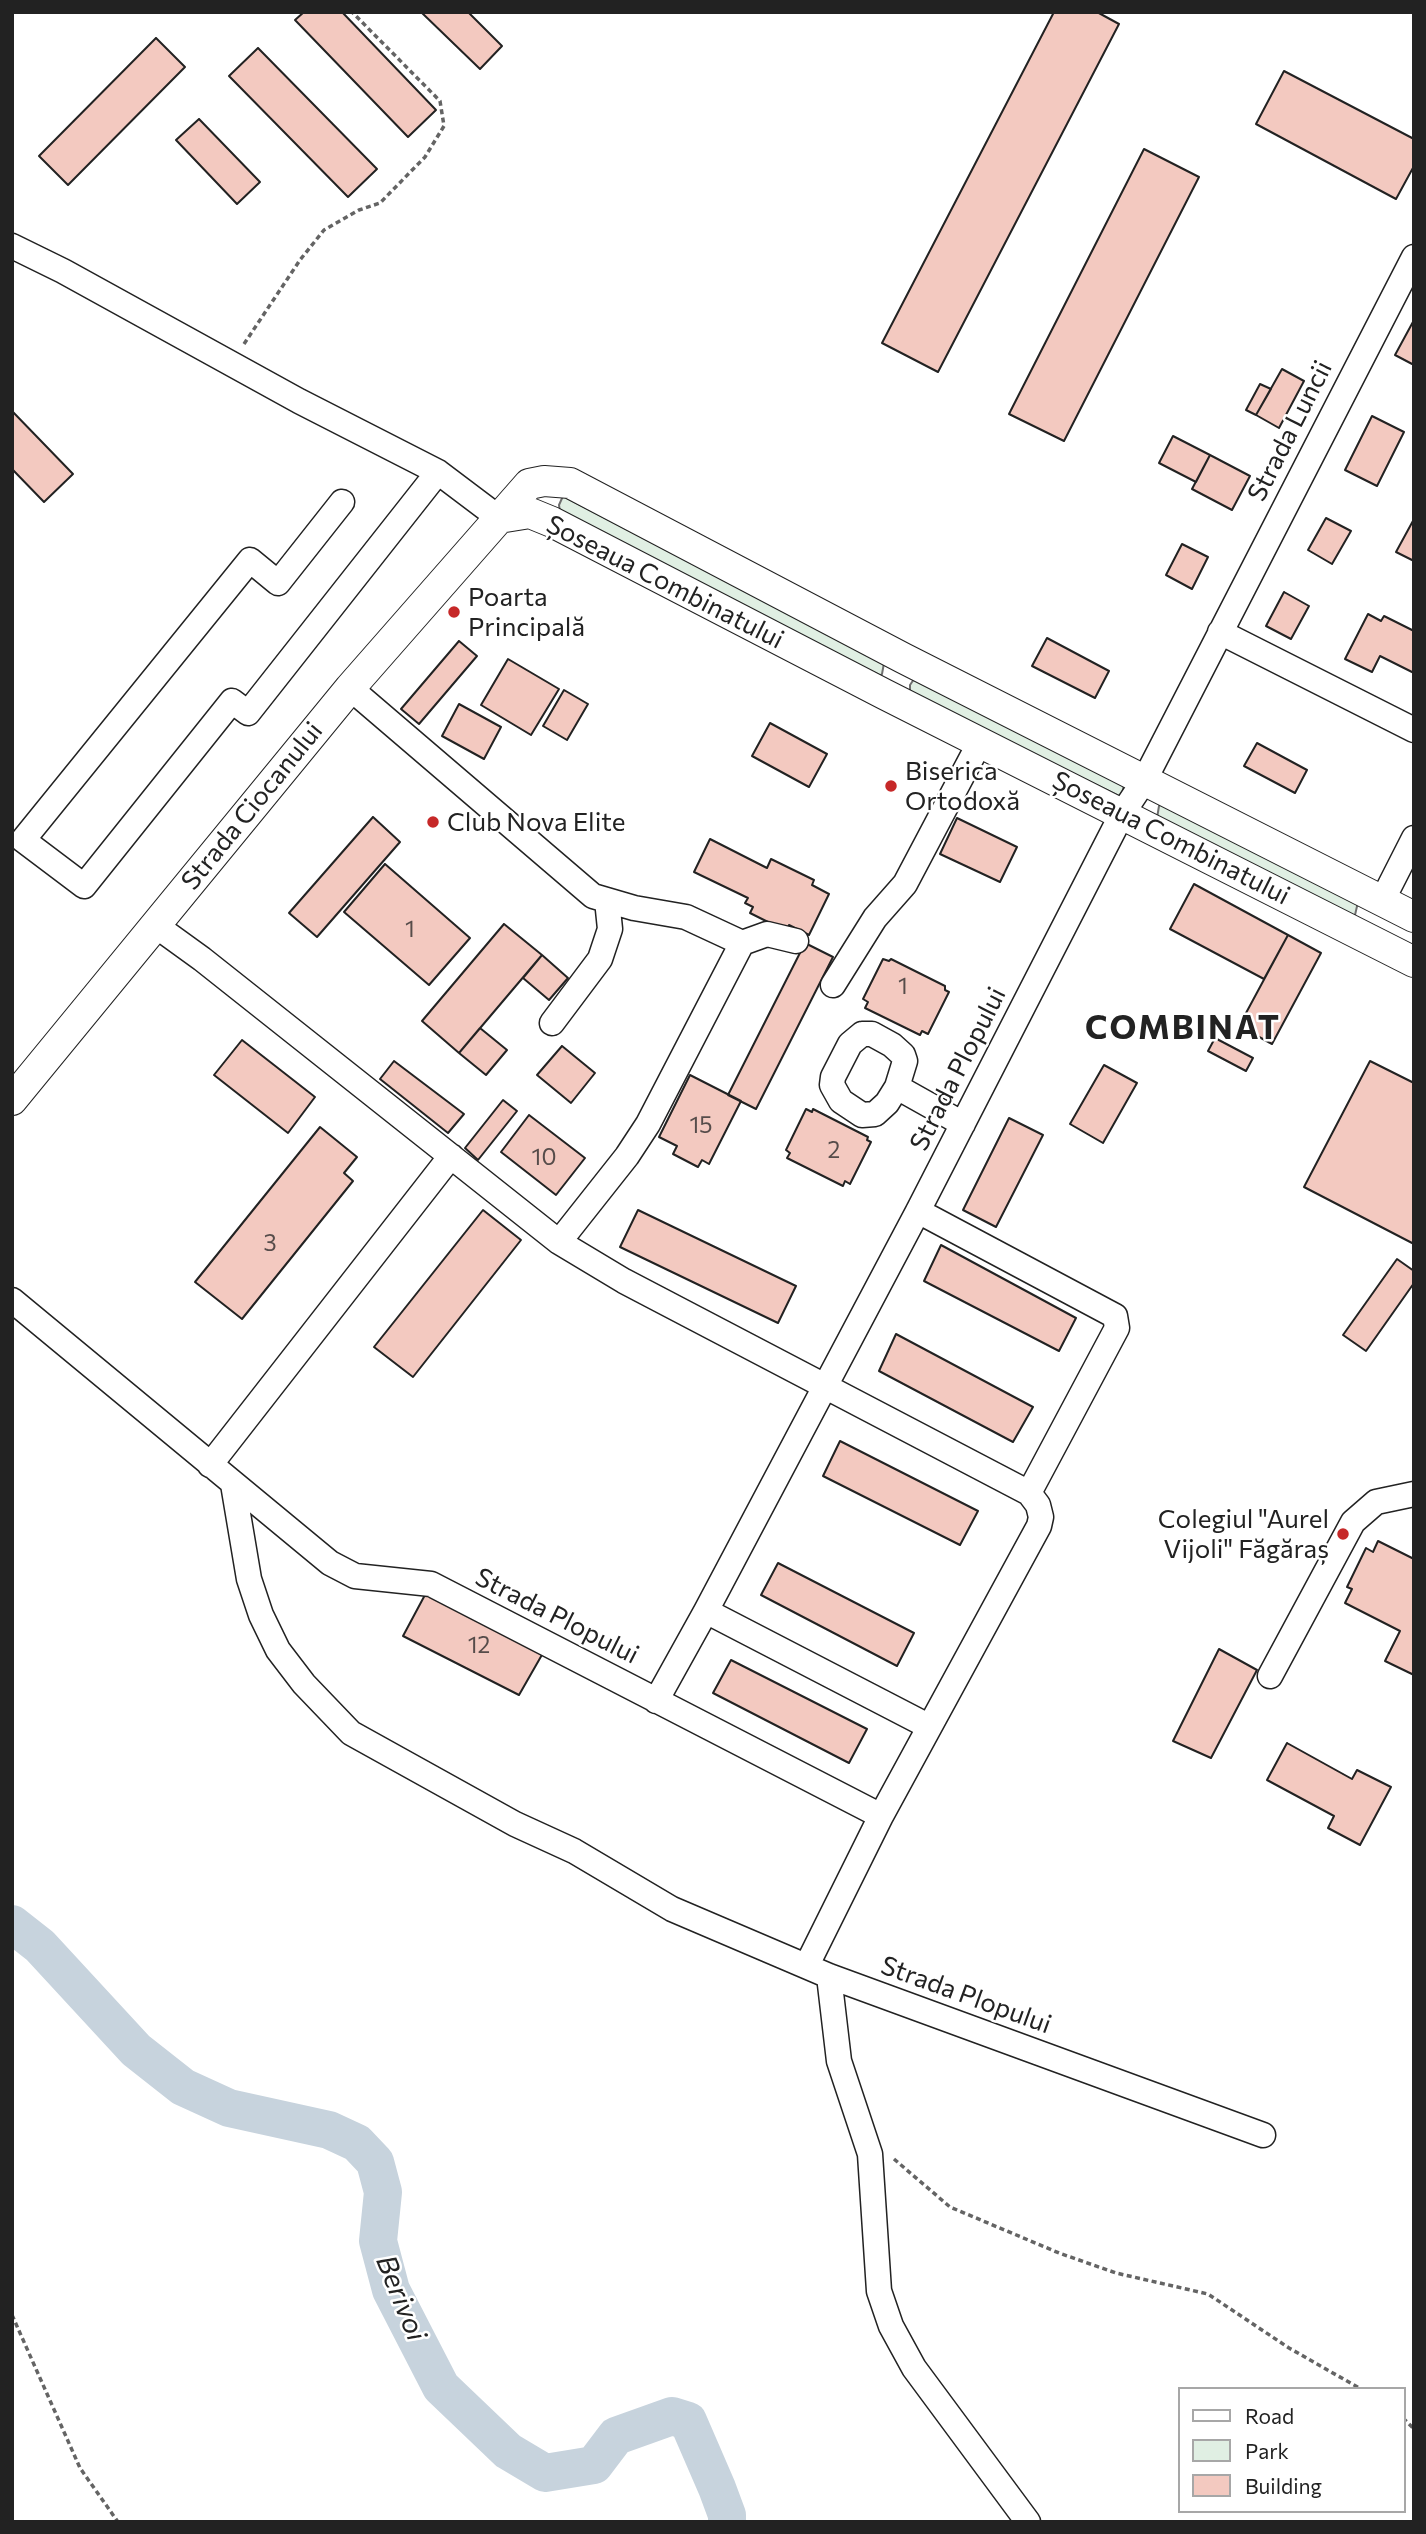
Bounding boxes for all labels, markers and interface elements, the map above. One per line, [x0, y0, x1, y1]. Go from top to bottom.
street label: Strada Luncii [1241, 356, 1339, 506]
street label: Șoseaua Combinatului [541, 509, 789, 655]
place label: Poarta Principală [468, 581, 585, 642]
marker: Poarta Principală [446, 604, 462, 620]
street label: Strada Ciocanului [175, 716, 329, 896]
place label: Biserica Ortodoxă [905, 755, 1020, 816]
street label: Șoseaua Combinatului [1047, 765, 1295, 911]
marker: Biserica Ortodoxă [883, 778, 899, 794]
place label: Club Nova Elite [447, 806, 626, 838]
marker: Club Nova Elite [425, 814, 441, 830]
house number: 1 [405, 915, 415, 943]
house number: 1 [898, 972, 908, 1000]
street label: Strada Plopului [903, 982, 1013, 1156]
district label: COMBINAT [1086, 1008, 1280, 1048]
house number: 15 [689, 1111, 713, 1139]
house number: 2 [828, 1136, 840, 1164]
house number: 10 [532, 1143, 556, 1171]
house number: 3 [263, 1229, 277, 1257]
place label: Colegiul "Aurel Vijoli" Făgăraș [1158, 1503, 1329, 1564]
marker: Colegiul "Aurel Vijoli" Făgăraș [1335, 1526, 1351, 1542]
street label: Strada Plopului [470, 1561, 644, 1671]
house number: 12 [468, 1631, 490, 1659]
street label: Strada Plopului [877, 1950, 1055, 2040]
water label: Berivoi [369, 2250, 433, 2346]
legend [1178, 2387, 1405, 2513]
text: Road [1245, 2403, 1294, 2428]
text: Park [1245, 2438, 1289, 2463]
text: Building [1245, 2473, 1322, 2498]

